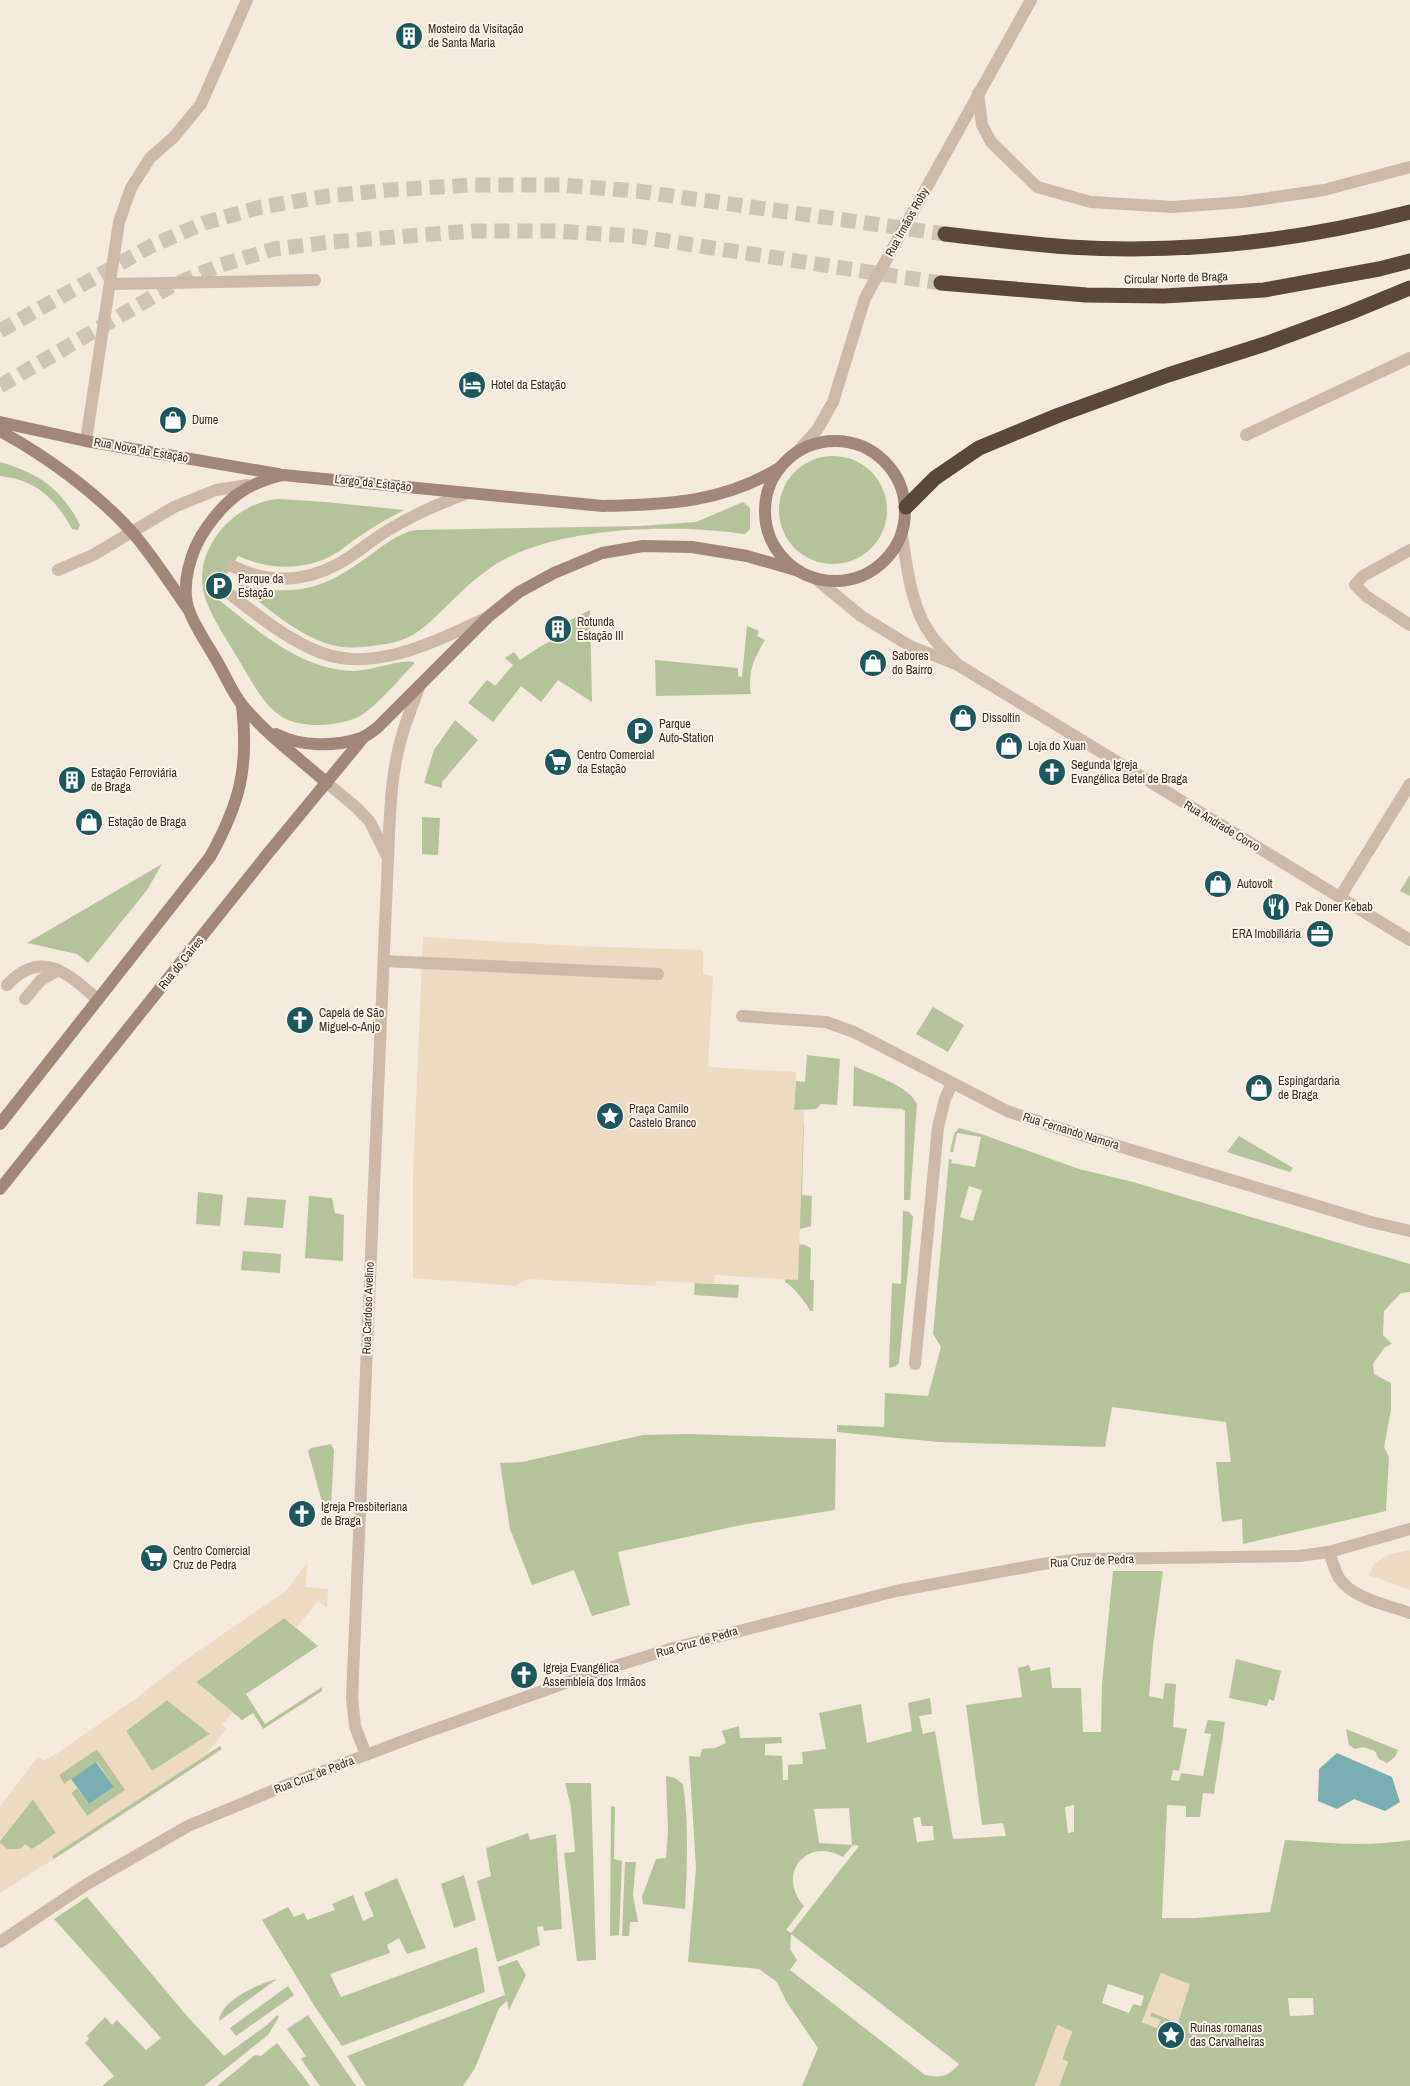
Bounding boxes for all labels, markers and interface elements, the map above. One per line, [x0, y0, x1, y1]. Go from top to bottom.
building icon: Mosteiro da Visitação de Santa Maria [394, 21, 424, 51]
place label: Mosteiro da Visitação de Santa Maria [428, 21, 524, 51]
street label: Rua Irmãos Roby [881, 185, 933, 259]
street label: Circular Norte de Braga [1124, 268, 1229, 288]
hotel icon: Hotel da Estação [457, 370, 487, 400]
place label: Hotel da Estação [491, 377, 566, 393]
shop icon: Dume [158, 405, 188, 435]
place label: Dume [192, 412, 218, 428]
street label: Rua Nova da Estação [92, 434, 190, 466]
street label: Largo da Estação [334, 471, 412, 495]
parking icon: Parque da Estação [204, 571, 234, 601]
place label: Parque da Estação [238, 571, 284, 601]
building icon: Rotunda Estação III [543, 614, 573, 644]
place label: Rotunda Estação III [577, 614, 624, 644]
shop icon: Sabores do Bairro [858, 648, 888, 678]
place label: Sabores do Bairro [892, 648, 932, 678]
shop icon: Dissoltin [948, 703, 978, 733]
place label: Dissoltin [982, 710, 1020, 726]
parking icon: Parque Auto-Station [625, 716, 655, 746]
place label: Parque Auto-Station [658, 716, 714, 746]
shop icon: Loja do Xuan [994, 731, 1024, 761]
place label: Loja do Xuan [1028, 738, 1086, 754]
supermarket icon: Centro Comercial da Estação [543, 747, 573, 777]
place label: Centro Comercial da Estação [577, 747, 654, 777]
church icon: Segunda Igreja Evangélica Betel de Braga [1037, 757, 1067, 787]
place label: Segunda Igreja Evangélica Betel de Braga [1071, 757, 1188, 787]
building icon: Estação Ferroviária de Braga [57, 765, 87, 795]
place label: Estação Ferroviária de Braga [91, 765, 177, 795]
street label: Rua Andrade Corvo [1181, 797, 1263, 855]
shop icon: Estação de Braga [74, 807, 104, 837]
place label: Estação de Braga [108, 814, 187, 830]
shop icon: Autovolt [1203, 869, 1233, 899]
place label: Autovolt [1236, 876, 1273, 892]
restaurant icon: Pak Doner Kebab [1261, 892, 1291, 922]
place label: Pak Doner Kebab [1295, 899, 1373, 915]
office icon: ERA Imobiliária [1305, 919, 1335, 949]
place label: ERA Imobiliária [1232, 926, 1302, 942]
street label: Rua do Caires [155, 933, 207, 993]
church icon: Capela de São Miguel-o-Anjo [285, 1005, 315, 1035]
place label: Capela de São Miguel-o-Anjo [319, 1005, 384, 1035]
shop icon: Espingardaria de Braga [1244, 1073, 1274, 1103]
place label: Espingardaria de Braga [1278, 1073, 1340, 1103]
place icon: Praça Camilo Castelo Branco [595, 1101, 625, 1131]
place label: Praça Camilo Castelo Branco [629, 1101, 696, 1131]
street label: Rua Fernando Namora [1021, 1109, 1122, 1153]
street label: Rua Cardoso Avelino [358, 1261, 378, 1355]
church icon: Igreja Presbiteriana de Braga [287, 1499, 317, 1529]
place label: Igreja Presbiteriana de Braga [321, 1499, 408, 1529]
supermarket icon: Centro Comercial Cruz de Pedra [139, 1543, 169, 1573]
place label: Centro Comercial Cruz de Pedra [173, 1543, 250, 1573]
street label: Rua Cruz de Pedra [1050, 1551, 1135, 1571]
street label: Rua Cruz de Pedra [654, 1623, 740, 1661]
church icon: Igreja Evangélica Assembleia dos Irmãos [509, 1660, 539, 1690]
place label: Igreja Evangélica Assembleia dos Irmãos [542, 1660, 646, 1690]
street label: Rua Cruz de Pedra [272, 1752, 357, 1798]
place icon: Ruínas romanas das Carvalheiras [1156, 2020, 1186, 2050]
place label: Ruínas romanas das Carvalheiras [1190, 2020, 1264, 2050]

